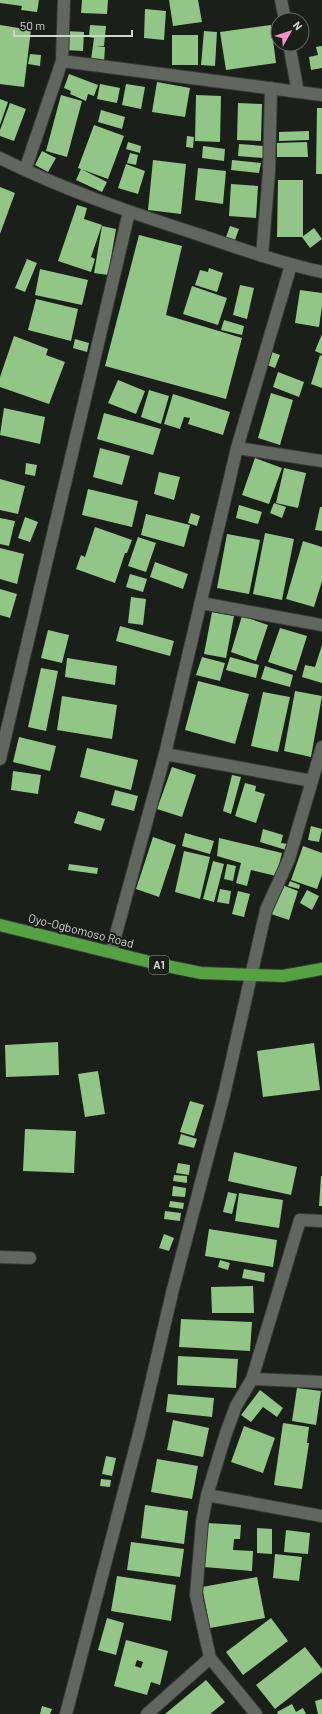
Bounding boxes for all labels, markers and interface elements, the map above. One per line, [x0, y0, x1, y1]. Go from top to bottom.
scale bar [14, 12, 132, 38]
north arrow [270, 12, 310, 52]
text: 50 m [20, 18, 45, 32]
text: N [291, 18, 306, 32]
street label: Oyo-Ogbomoso Road [27, 910, 136, 950]
road number: A1 [149, 956, 169, 974]

